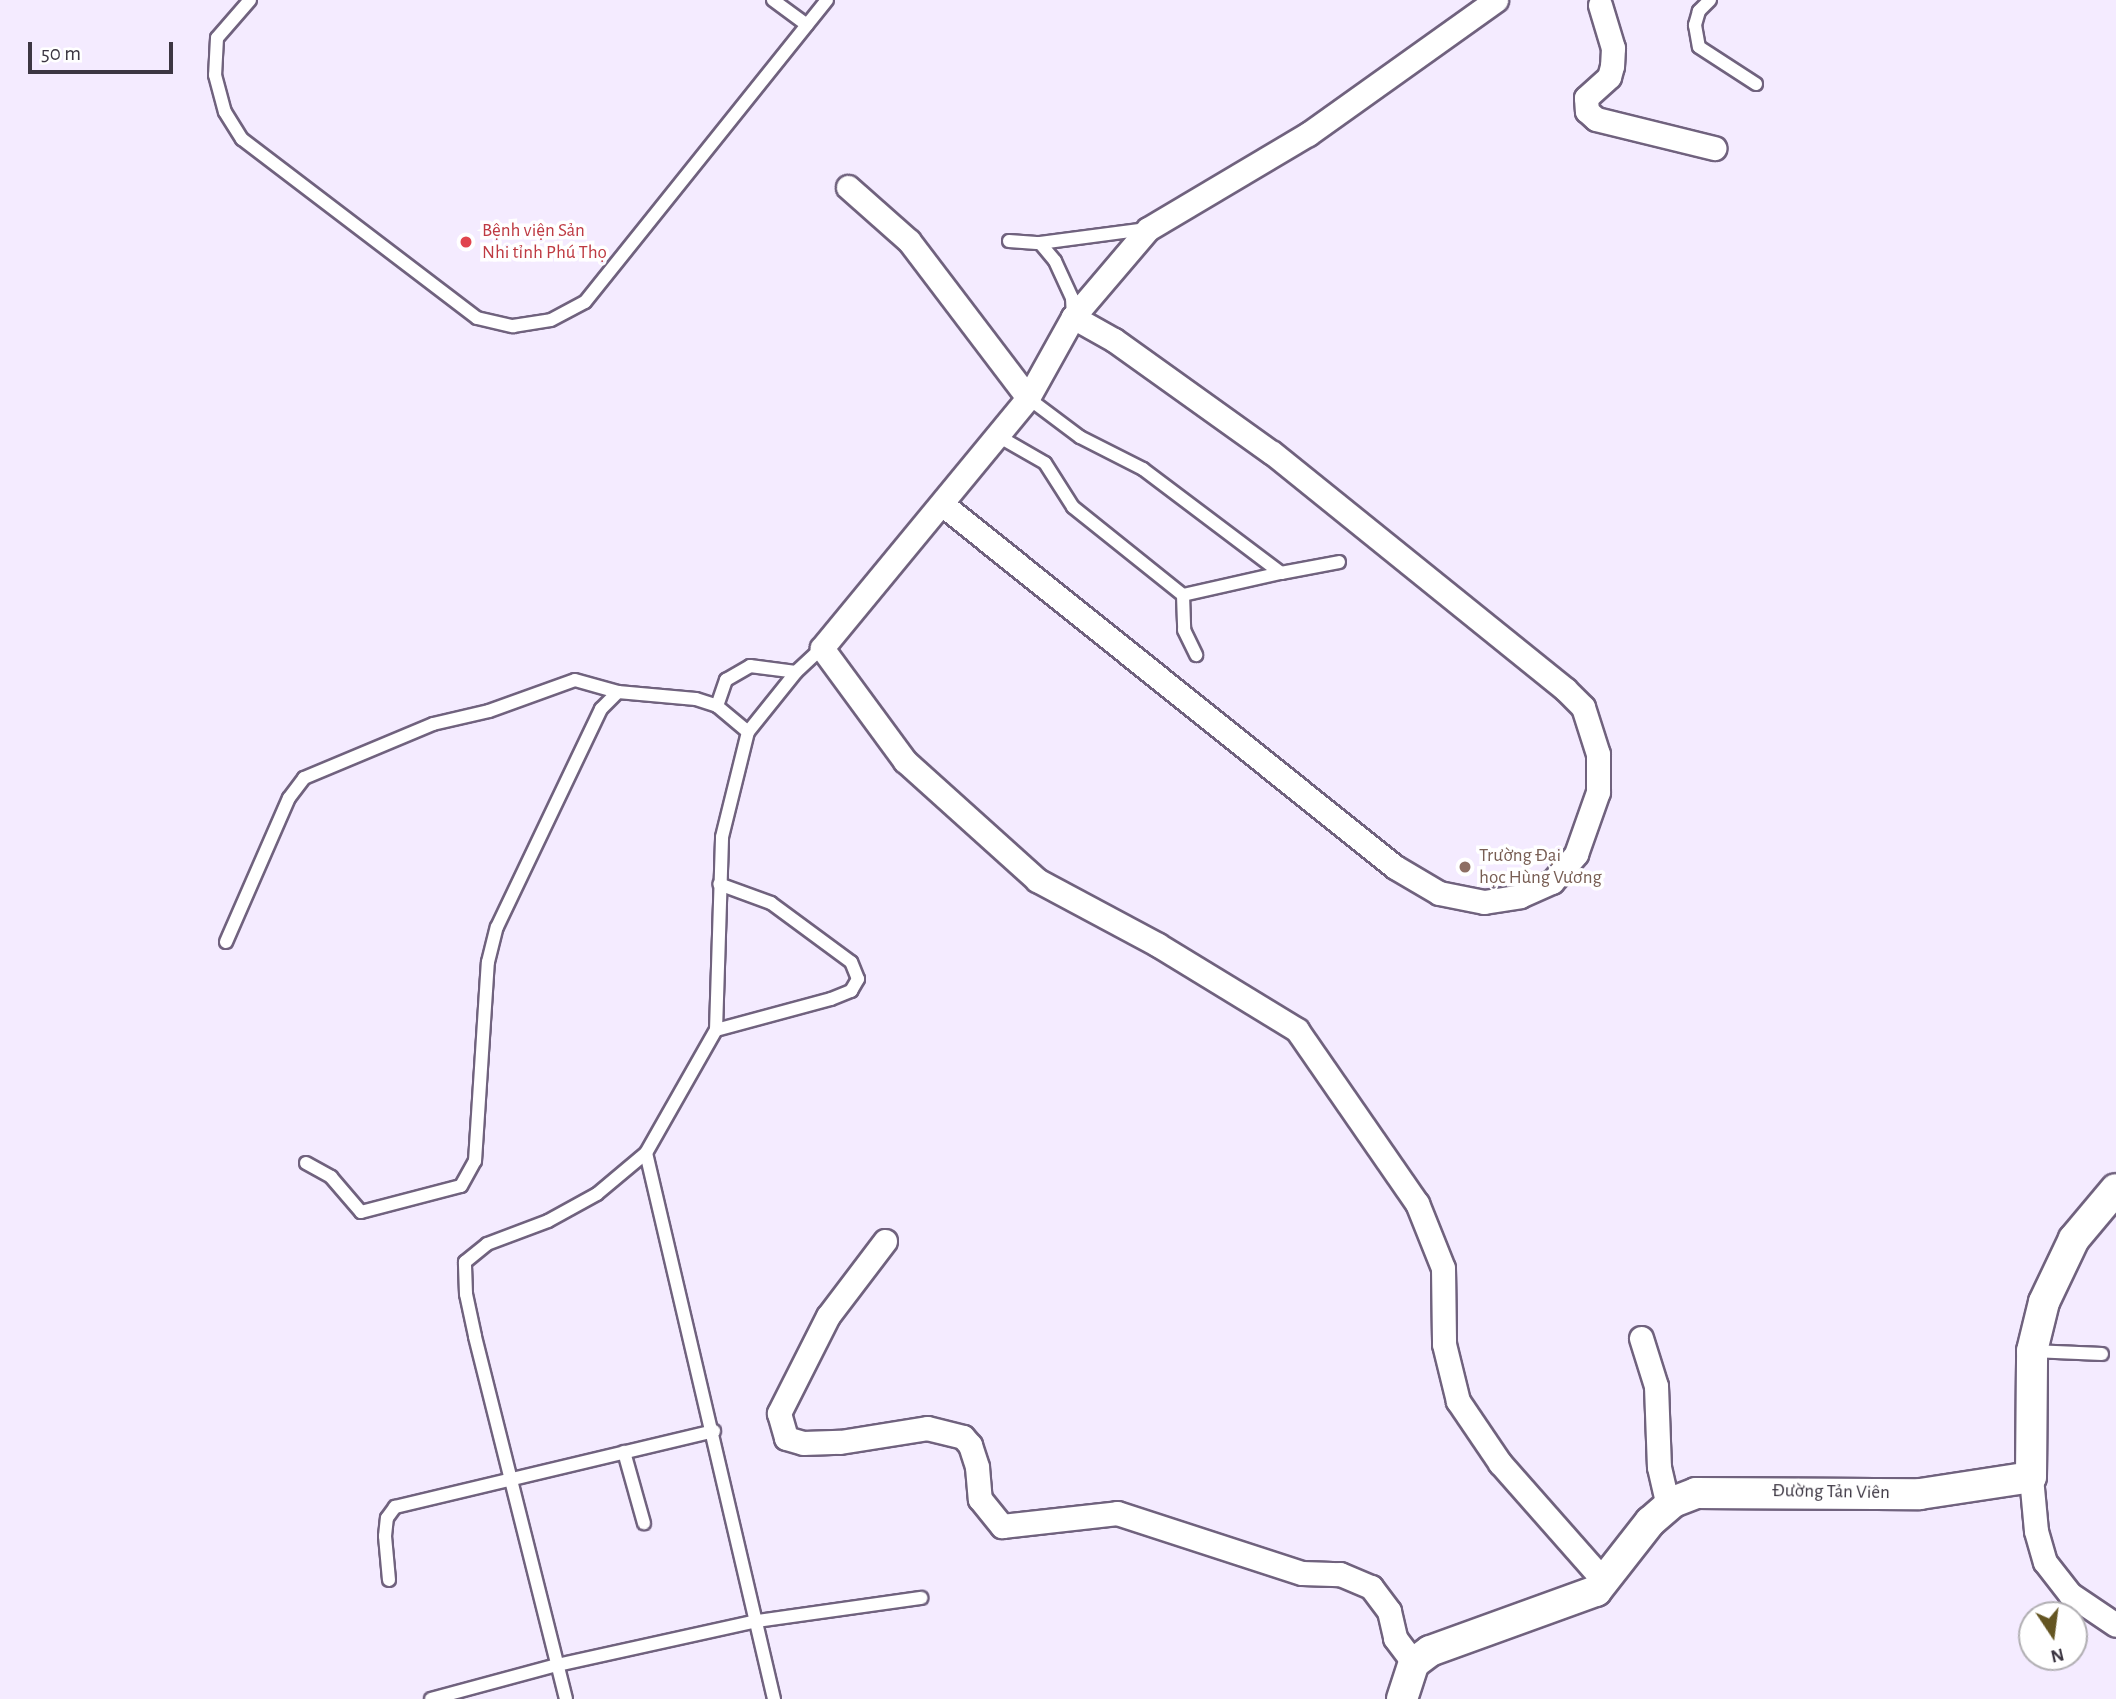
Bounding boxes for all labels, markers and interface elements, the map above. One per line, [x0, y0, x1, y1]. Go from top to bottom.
scale bar [32, 28, 177, 72]
text: 50 m [41, 43, 81, 64]
place label: Bệnh viện Sản Nhi tỉnh Phú Thọ [482, 220, 607, 264]
marker: Bệnh viện Sản Nhi tỉnh Phú Thọ [456, 232, 476, 252]
place label: Trường Đại học Hùng Vương [1479, 845, 1602, 889]
marker: Trường Đại học Hùng Vương [1457, 859, 1473, 875]
street label: Đường Tản Viên [1772, 1480, 1890, 1504]
north arrow [2018, 1601, 2088, 1671]
text: N [2049, 1644, 2066, 1666]

